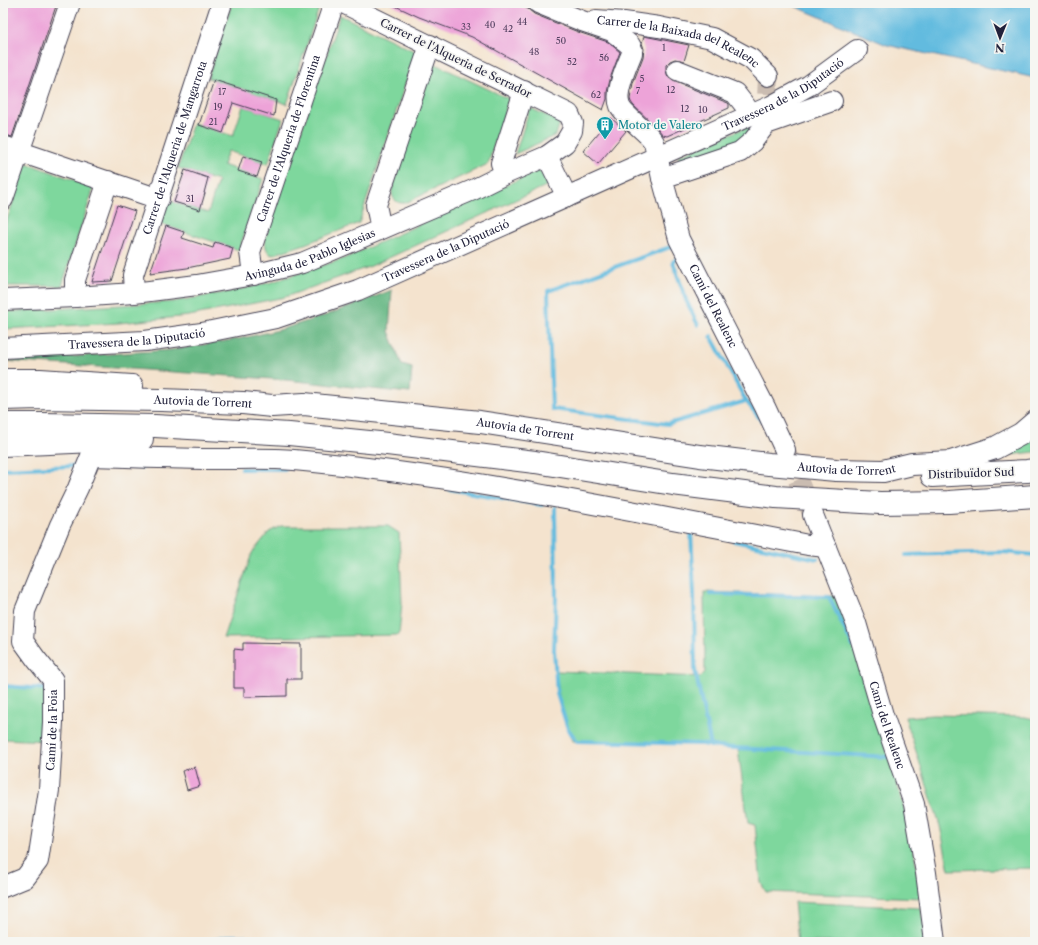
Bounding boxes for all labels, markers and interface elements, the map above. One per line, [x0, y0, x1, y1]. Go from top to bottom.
street label: Carrer de la Baixada del Realenc [596, 13, 763, 71]
street label: Carrer de l'Alqueria de Serrador [378, 15, 534, 101]
house number: 44 [517, 16, 527, 27]
north arrow [980, 18, 1020, 58]
house number: 40 [485, 19, 496, 30]
house number: 33 [461, 21, 471, 32]
house number: 42 [503, 23, 513, 34]
house number: 50 [556, 35, 567, 46]
text: N [994, 41, 1005, 55]
house number: 1 [662, 42, 666, 53]
house number: 48 [529, 46, 539, 57]
house number: 56 [599, 52, 609, 63]
street label: Carrer de l'Alqueria de Florentina [254, 53, 323, 224]
street label: Travessera de la Diputació [720, 55, 847, 134]
house number: 52 [567, 56, 577, 67]
street label: Carrer de l'Alqueria de Mangarrota [140, 59, 210, 236]
house number: 5 [640, 73, 645, 84]
house number: 12 [667, 84, 675, 95]
house number: 7 [636, 85, 641, 96]
house number: 17 [218, 86, 227, 97]
house number: 62 [591, 89, 601, 100]
house number: 19 [213, 101, 223, 112]
house number: 12 [681, 103, 689, 114]
house number: 10 [698, 104, 708, 115]
building icon: Motor de Valero [595, 115, 615, 140]
house number: 21 [209, 116, 218, 127]
place label: Motor de Valero [618, 118, 703, 132]
house number: 31 [186, 193, 195, 204]
street label: Travessera de la Diputació [380, 216, 512, 285]
street label: Avinguda de Pablo Iglesias [242, 225, 378, 284]
street label: Camí del Realenc [686, 262, 741, 350]
street label: Travessera de la Diputació [68, 326, 206, 352]
street label: Autovia de Torrent [153, 393, 253, 411]
street label: Autovia de Torrent [474, 414, 575, 443]
street label: Autovia de Torrent [796, 459, 897, 478]
street label: Distribuïdor Sud [928, 464, 1015, 482]
street label: Camí del Realenc [866, 679, 908, 771]
street label: Camí de la Foia [43, 689, 60, 771]

